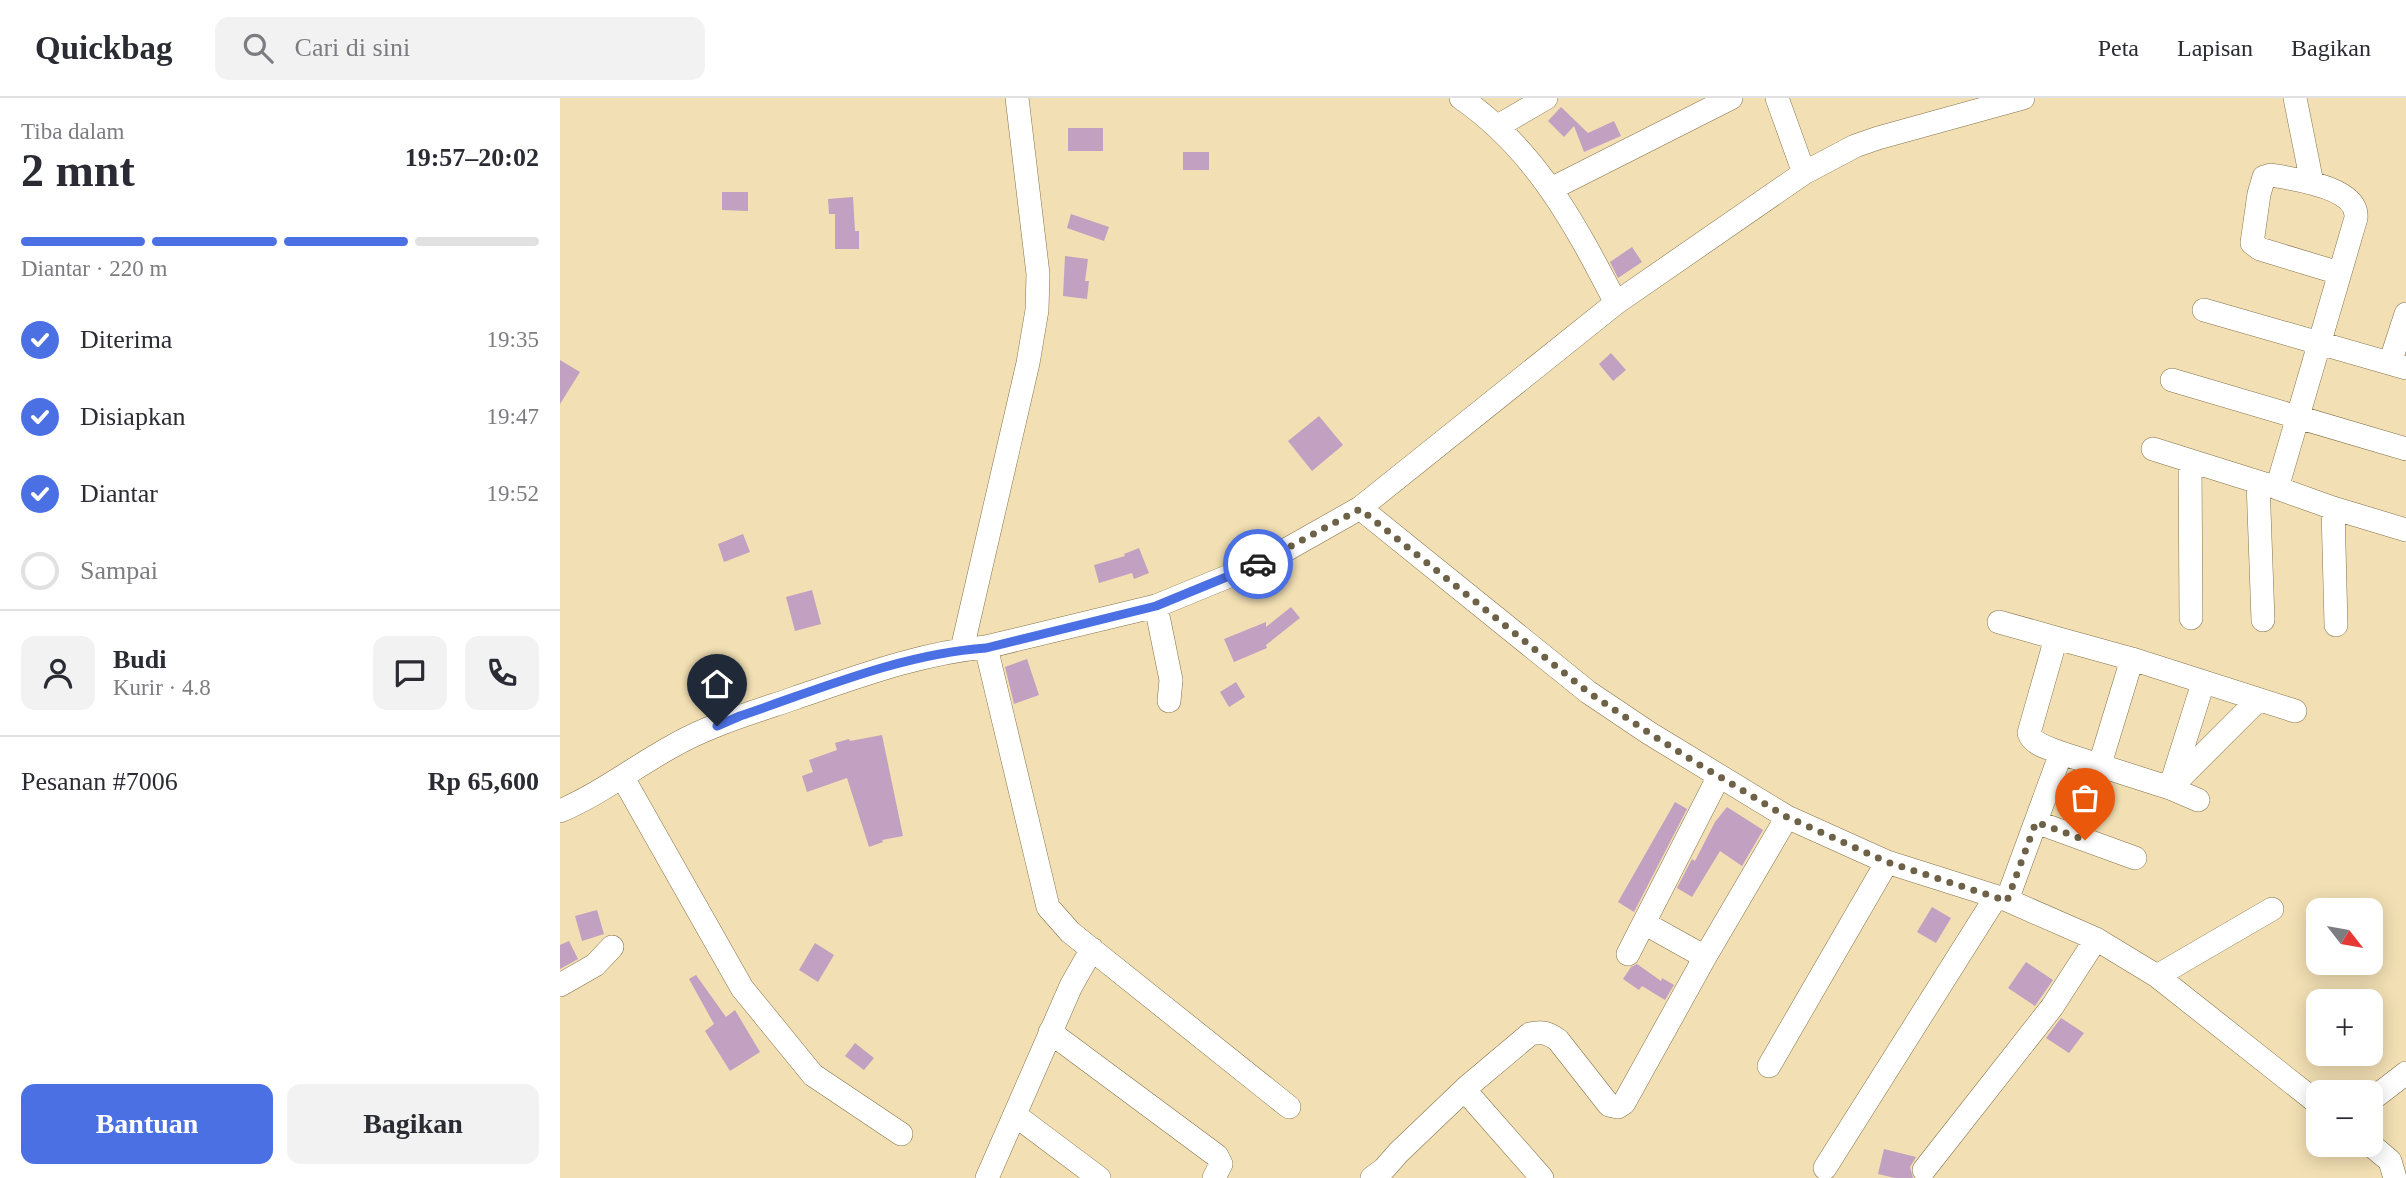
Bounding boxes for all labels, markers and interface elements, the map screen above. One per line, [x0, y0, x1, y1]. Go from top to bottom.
search box [215, 17, 705, 80]
icon: search [239, 29, 277, 67]
text: Quickbag [35, 30, 173, 66]
text: Cari di sini [295, 33, 410, 62]
text: Peta [2098, 35, 2139, 61]
text: Lapisan [2177, 35, 2253, 61]
text: Bagikan [2291, 35, 2371, 61]
text: Tiba dalam [21, 119, 124, 144]
text: 19:57–20:02 [405, 143, 539, 172]
text: 2 mnt [21, 145, 135, 196]
text: Diantar · 220 m [21, 256, 167, 281]
icon: check [21, 321, 59, 359]
text: Diterima [80, 325, 172, 354]
text: 19:35 [487, 327, 539, 352]
icon: check [21, 398, 59, 436]
text: Disiapkan [80, 402, 185, 431]
text: 19:47 [487, 404, 539, 429]
icon: check [21, 475, 59, 513]
text: Diantar [80, 479, 158, 508]
text: 19:52 [487, 481, 539, 506]
courier [1223, 529, 1293, 599]
icon: car [1239, 545, 1277, 583]
text: Sampai [80, 556, 158, 585]
button: person [21, 636, 95, 710]
button: chat [373, 636, 447, 710]
button: phone [465, 636, 539, 710]
text: Budi [113, 645, 167, 674]
pin [687, 654, 747, 726]
icon: home [698, 665, 736, 703]
text: Kurir · 4.8 [113, 675, 211, 700]
text: Pesanan #7006 [21, 767, 178, 796]
text: Rp 65,600 [428, 767, 539, 796]
pin [2055, 768, 2115, 840]
icon: bag [2066, 779, 2104, 817]
north arrow [2306, 898, 2384, 975]
map controls [2306, 898, 2383, 1157]
button: + [2306, 989, 2383, 1066]
button: − [2306, 1080, 2383, 1157]
button: Bantuan [21, 1084, 273, 1164]
button: Bagikan [287, 1084, 539, 1164]

